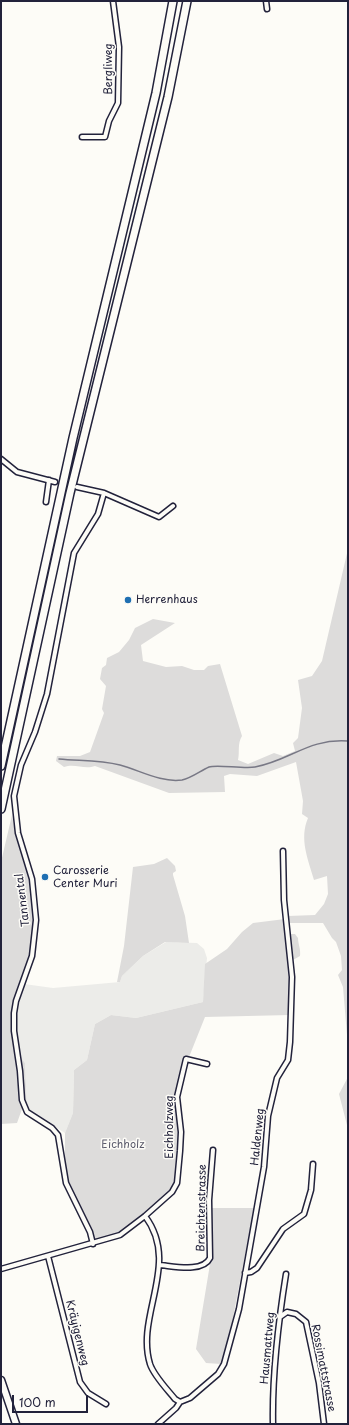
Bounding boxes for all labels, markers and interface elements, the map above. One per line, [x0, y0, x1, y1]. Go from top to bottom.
street label: Bergliweg [102, 43, 116, 95]
place label: Herrenhaus [136, 593, 198, 607]
marker: Herrenhaus [123, 595, 133, 605]
place label: Carosserie Center Muri [53, 864, 117, 890]
marker: Carosserie Center Muri [40, 872, 50, 882]
street label: Tannental [13, 873, 33, 927]
street label: Eichholzweg [163, 1095, 177, 1159]
street label: Haldenweg [248, 1108, 268, 1166]
park label: Eichholz [101, 1138, 145, 1152]
street label: Breichtenstrasse [195, 1164, 209, 1252]
street label: Kräyigenweg [62, 1299, 92, 1367]
street label: Hausmattweg [258, 1311, 278, 1385]
street label: Rossimattstrasse [308, 1323, 338, 1413]
scale bar [14, 1387, 90, 1413]
text: 100 m [19, 1393, 56, 1411]

